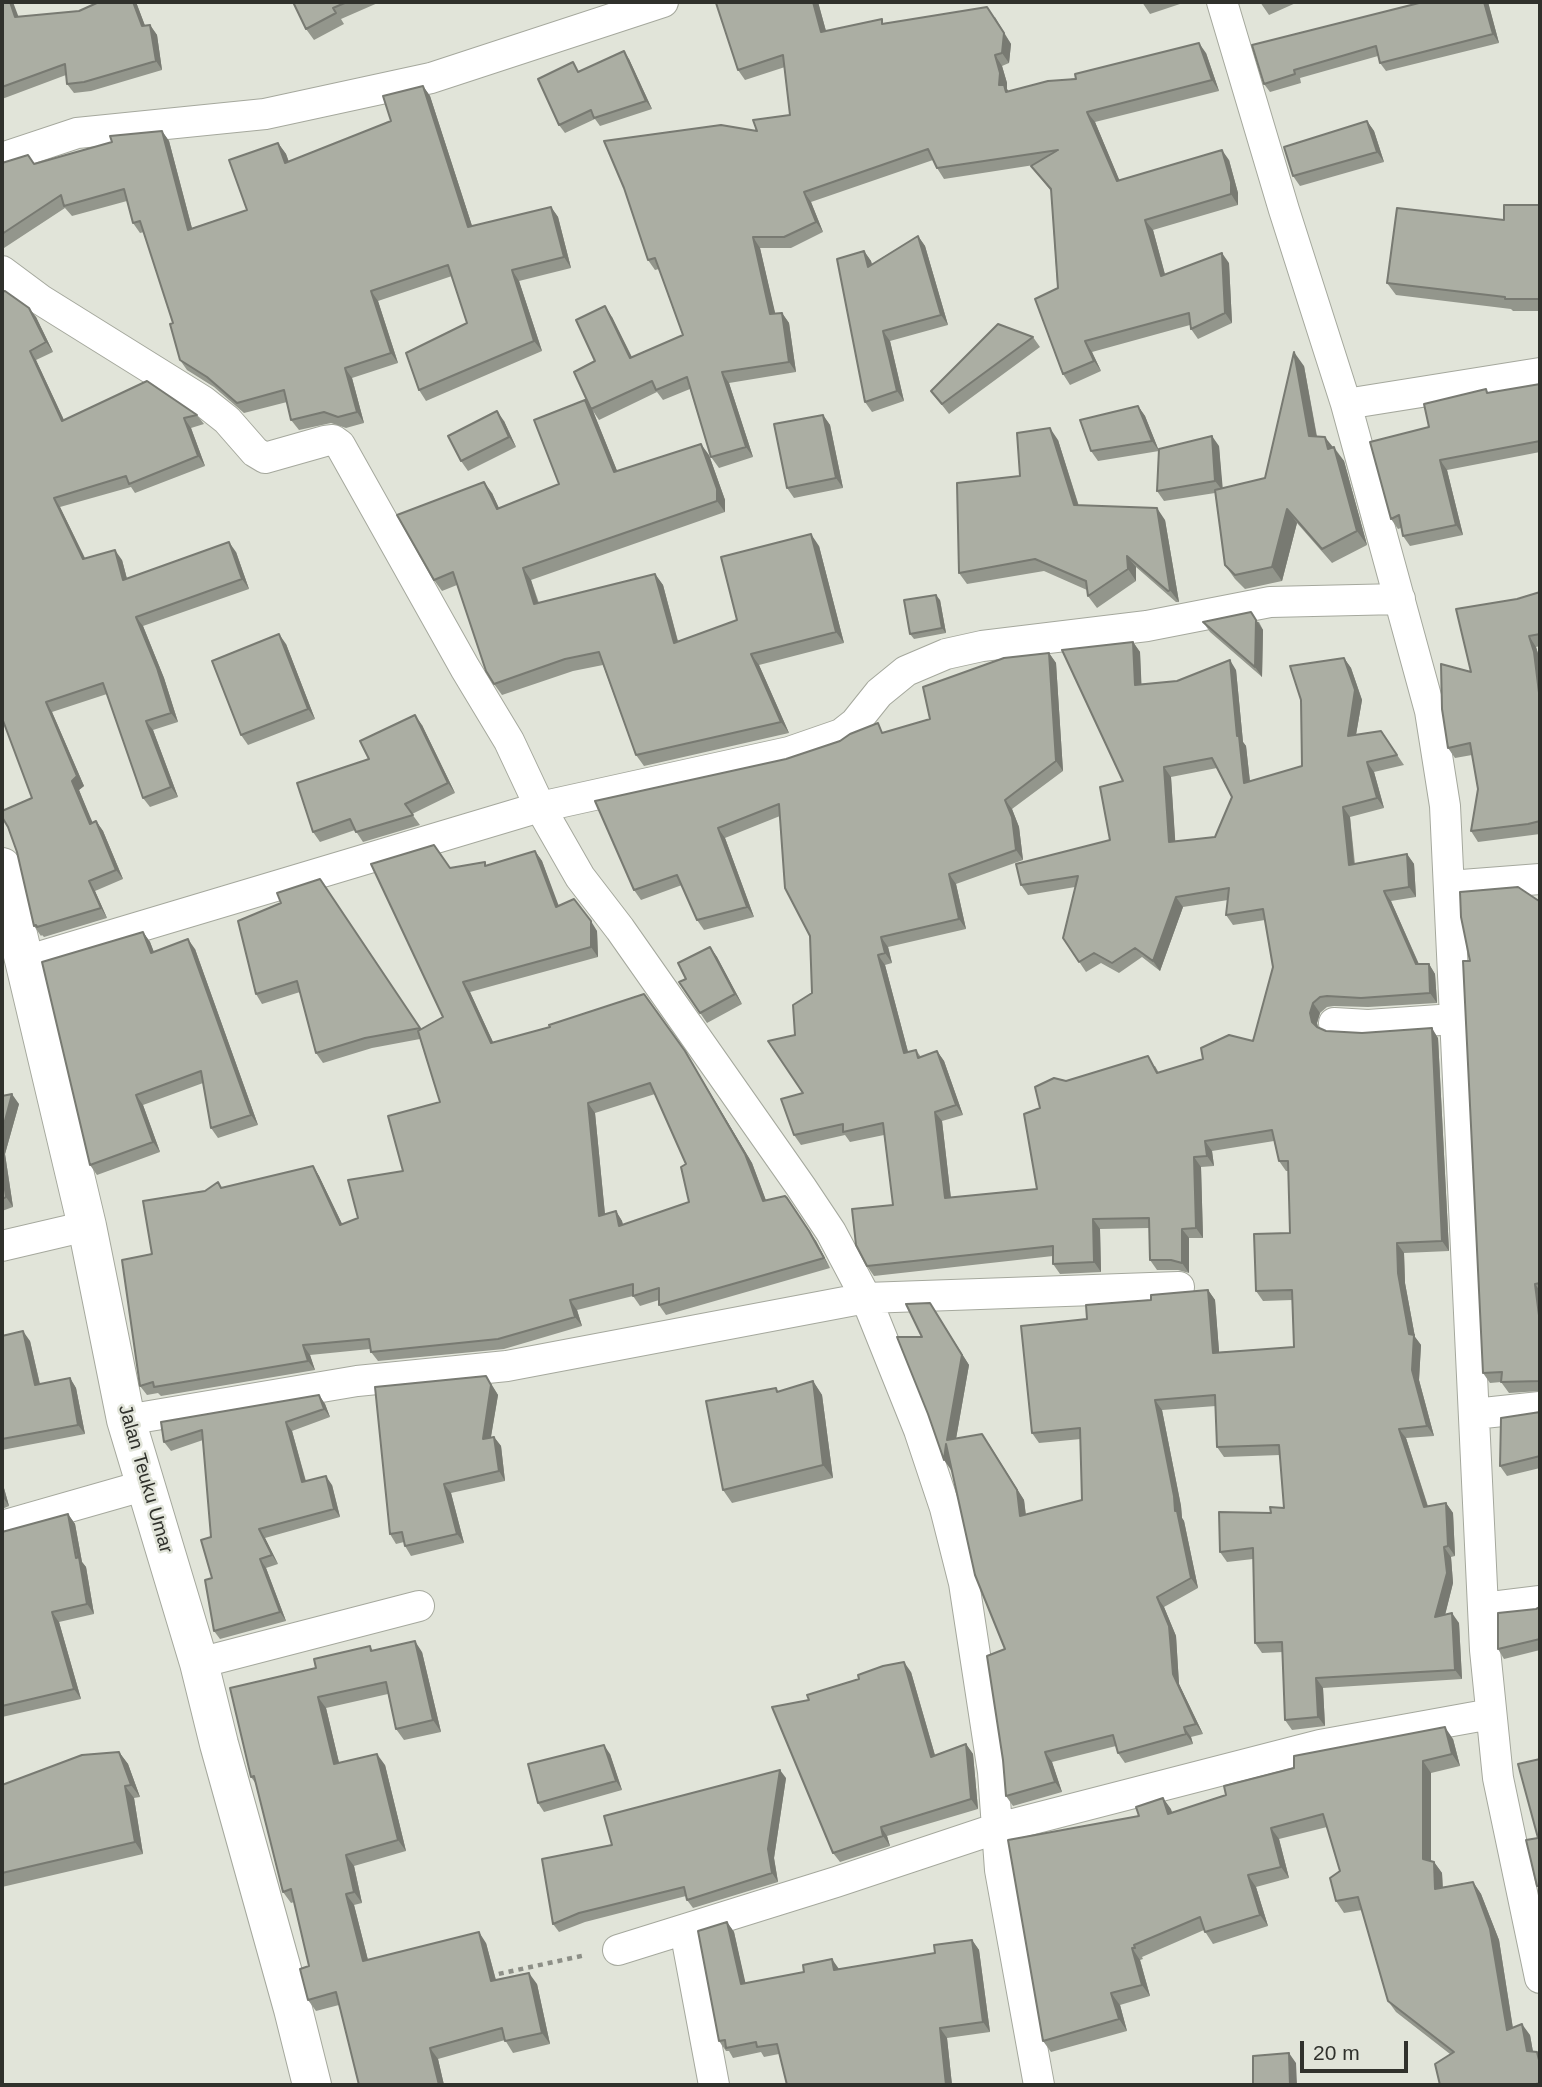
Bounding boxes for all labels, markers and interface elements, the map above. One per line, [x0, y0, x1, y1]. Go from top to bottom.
street label: Jalan Teuku Umar [113, 1402, 177, 1556]
scale bar [1304, 2028, 1412, 2072]
text: 20 m [1313, 2041, 1360, 2064]

